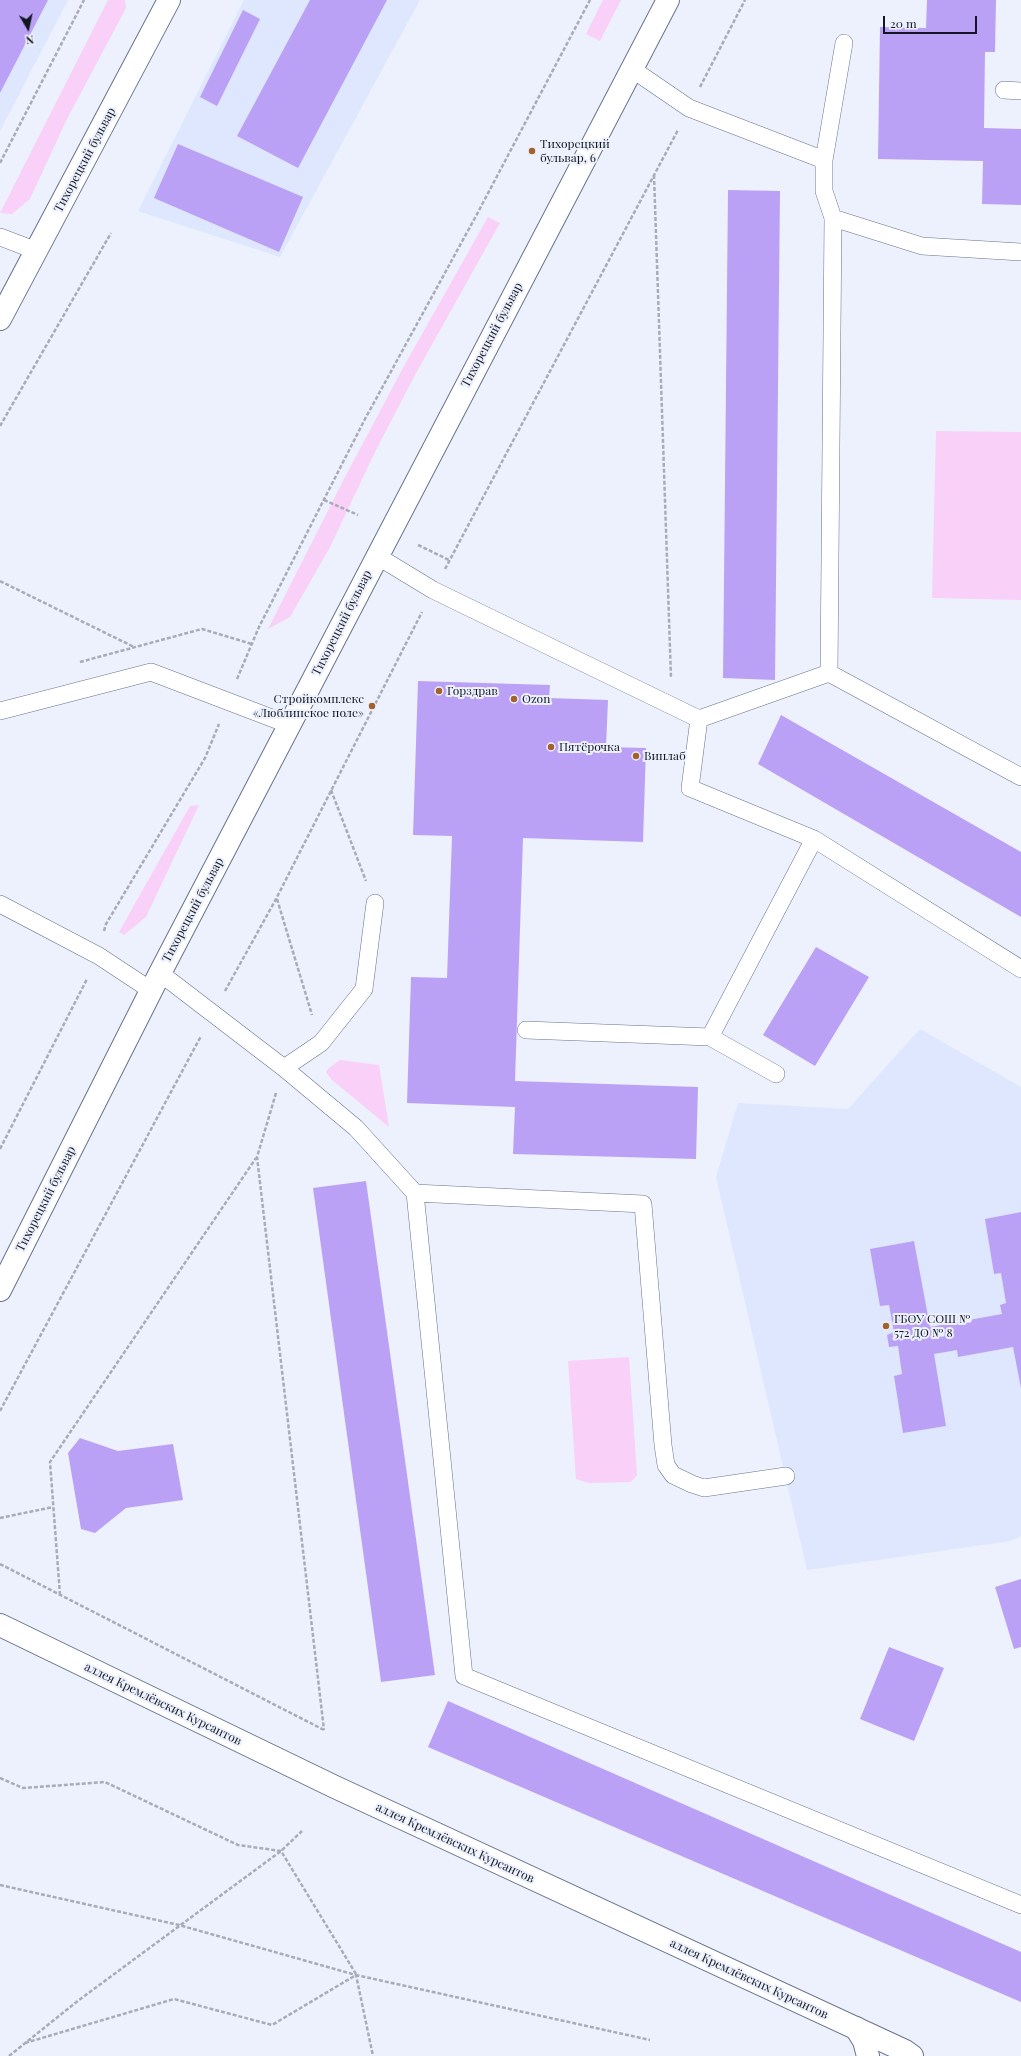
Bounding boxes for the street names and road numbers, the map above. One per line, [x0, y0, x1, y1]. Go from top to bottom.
street label: Тихорецкий бульвар [51, 105, 119, 215]
street label: Тихорецкий бульвар [458, 280, 526, 390]
street label: Тихорецкий бульвар [309, 568, 375, 678]
street label: Тихорецкий бульвар [159, 855, 227, 965]
street label: Тихорецкий бульвар [13, 1144, 79, 1254]
street label: аллея Кремлёвских Курсантов [82, 1660, 244, 1748]
street label: аллея Кремлёвских Курсантов [374, 1800, 536, 1886]
street label: аллея Кремлёвских Курсантов [668, 1936, 830, 2022]

